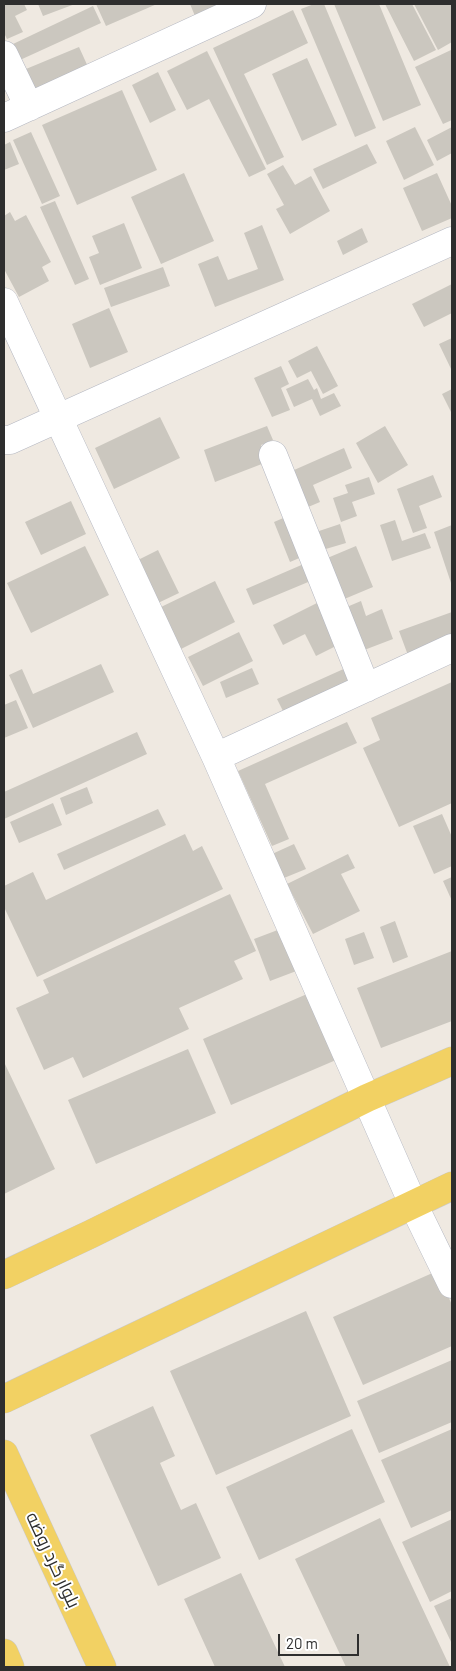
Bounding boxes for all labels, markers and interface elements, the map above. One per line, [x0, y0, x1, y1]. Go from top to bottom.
street label: بلوار گرد روضه [21, 1509, 85, 1611]
scale bar [281, 1624, 362, 1656]
text: 20 m [286, 1634, 318, 1652]

